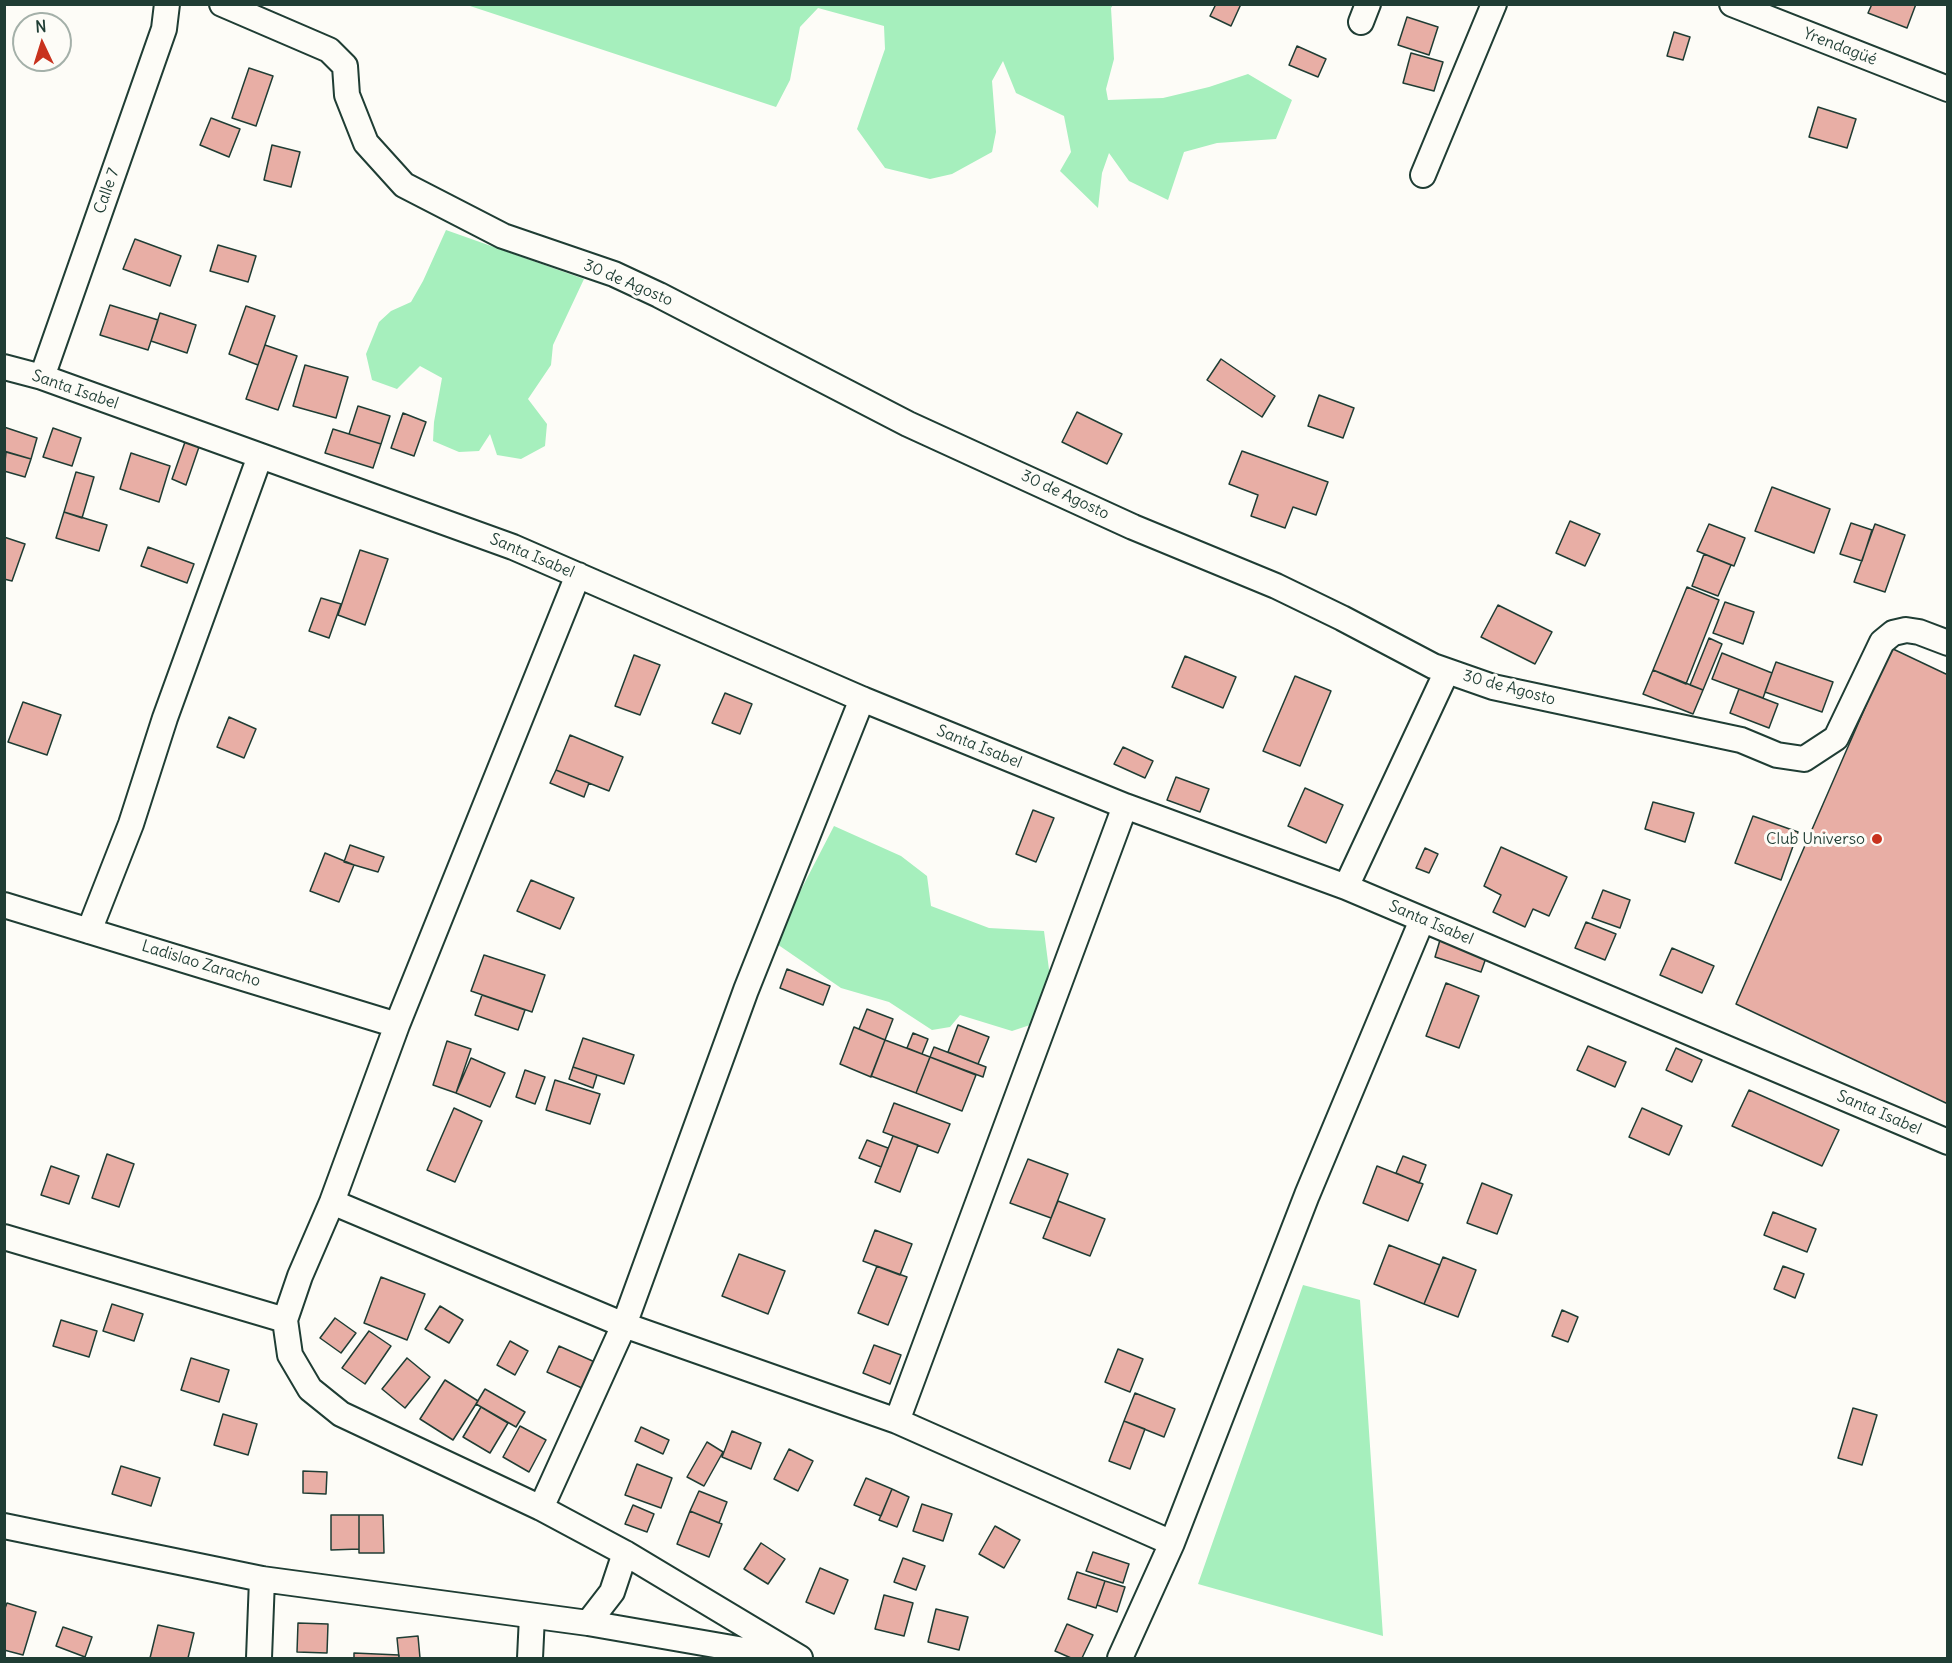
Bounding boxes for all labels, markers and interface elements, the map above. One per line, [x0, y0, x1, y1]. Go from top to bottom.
north arrow [12, 12, 72, 72]
text: N [35, 16, 47, 36]
street label: Yrendagüé [1801, 24, 1879, 70]
street label: Calle 7 [90, 166, 124, 216]
street label: 30 de Agosto [581, 256, 675, 310]
street label: Santa Isabel [29, 366, 121, 414]
street label: 30 de Agosto [1018, 466, 1112, 524]
street label: Santa Isabel [487, 530, 577, 582]
street label: 30 de Agosto [1461, 666, 1557, 710]
street label: Santa Isabel [934, 721, 1024, 773]
place label: Club Universo [1766, 829, 1865, 849]
marker: Club Universo [1870, 832, 1884, 846]
street label: Santa Isabel [1386, 897, 1476, 949]
street label: Ladislao Zaracho [139, 937, 263, 991]
street label: Santa Isabel [1834, 1087, 1924, 1139]

